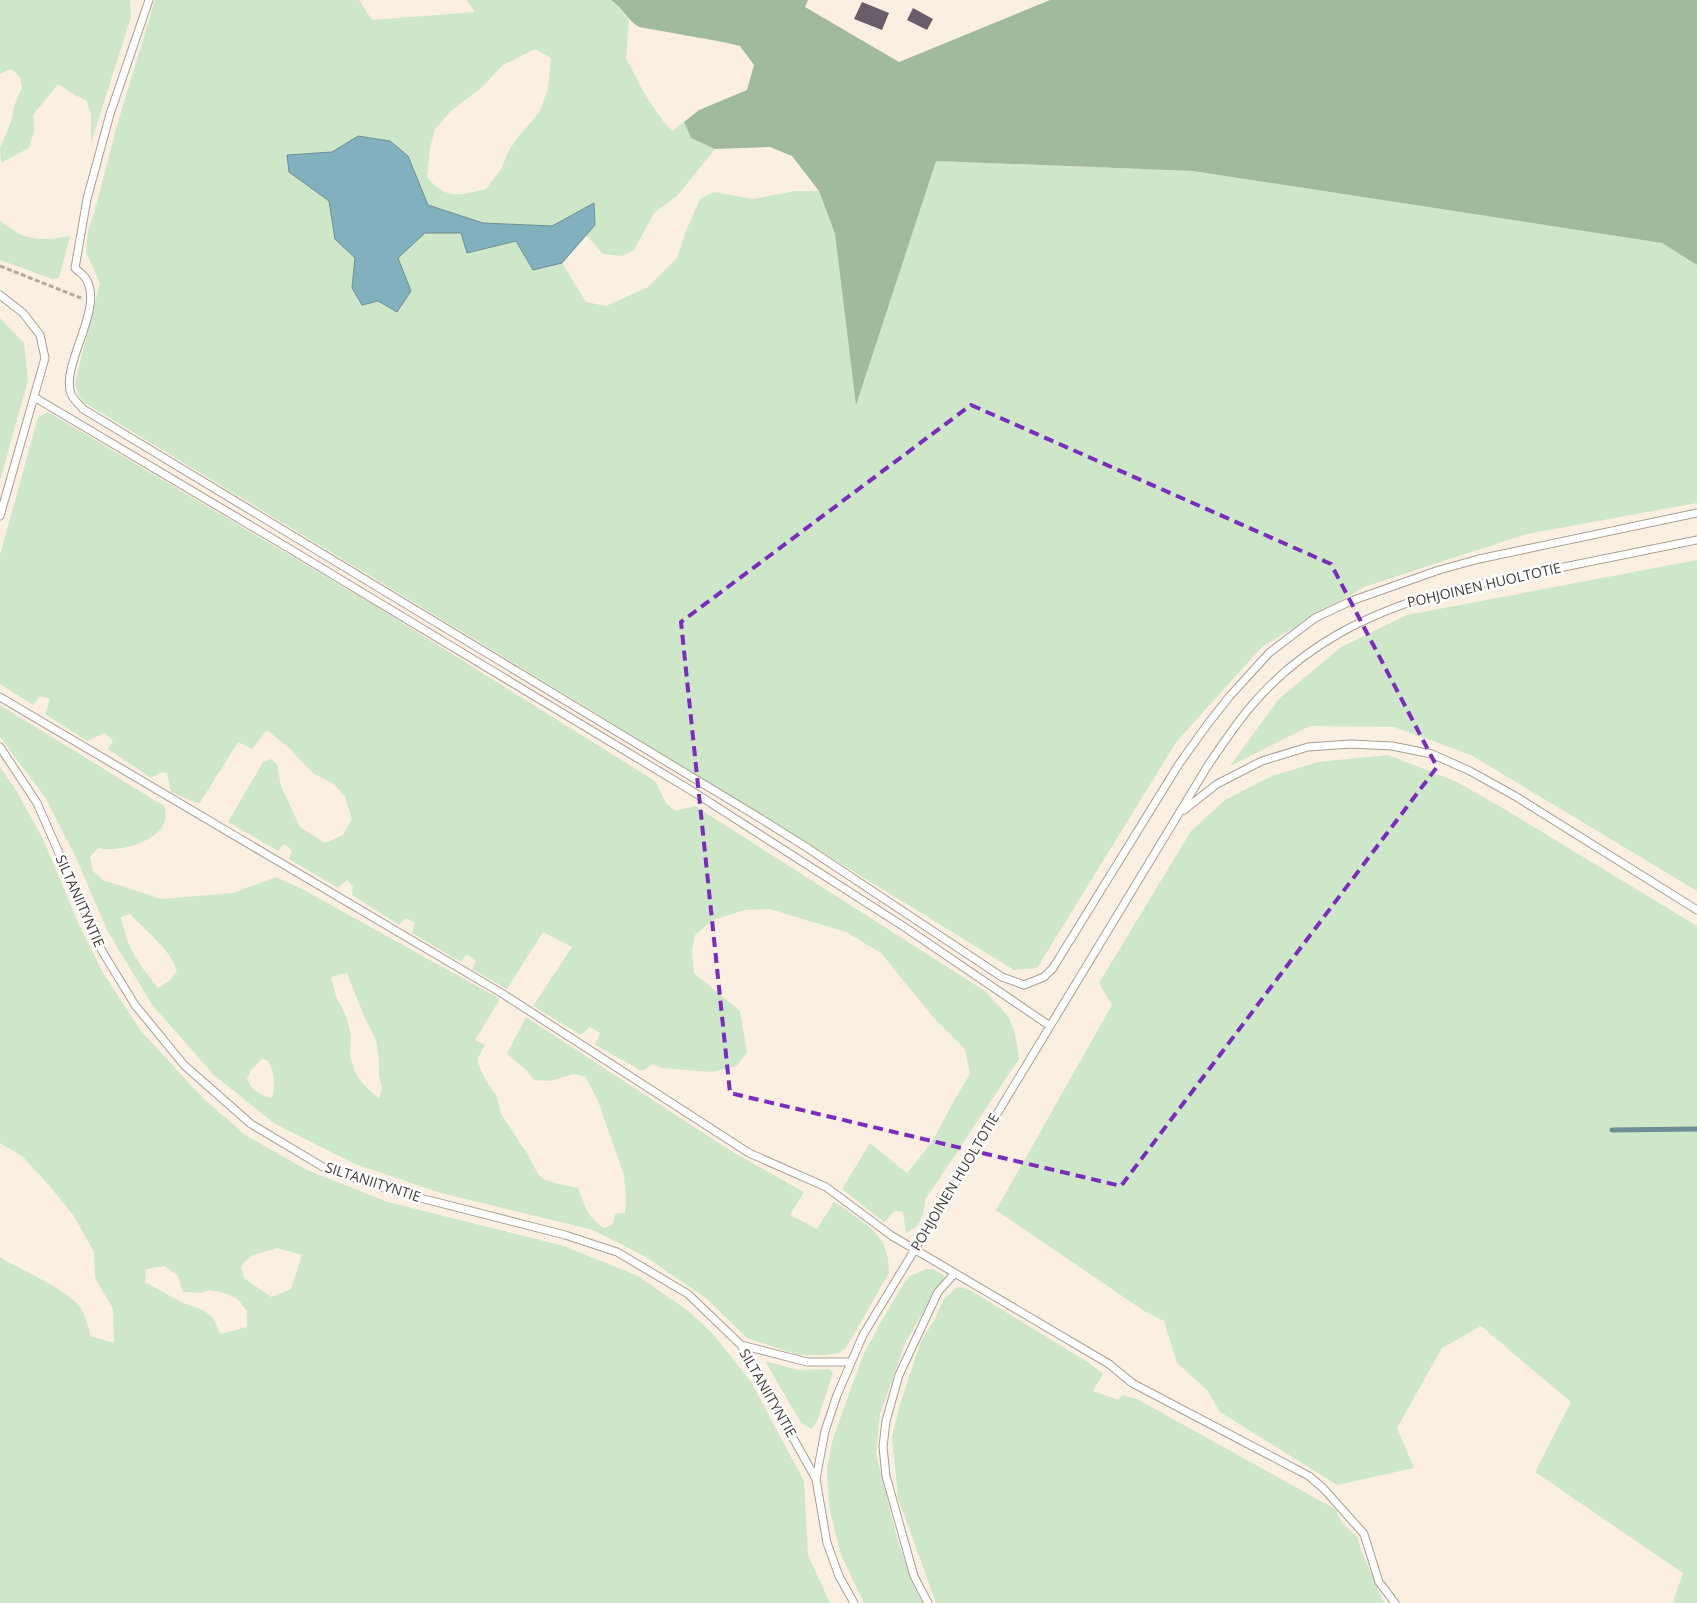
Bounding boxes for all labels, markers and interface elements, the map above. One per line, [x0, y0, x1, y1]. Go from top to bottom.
street label: POHJOINEN HUOLTOTIE [1405, 558, 1563, 611]
street label: SILTANIITYNTIE [52, 852, 109, 950]
street label: POHJOINEN HUOLTOTIE [906, 1109, 1003, 1254]
street label: SILTANIITYNTIE [323, 1157, 423, 1206]
street label: SILTANIITYNTIE [735, 1345, 801, 1441]

